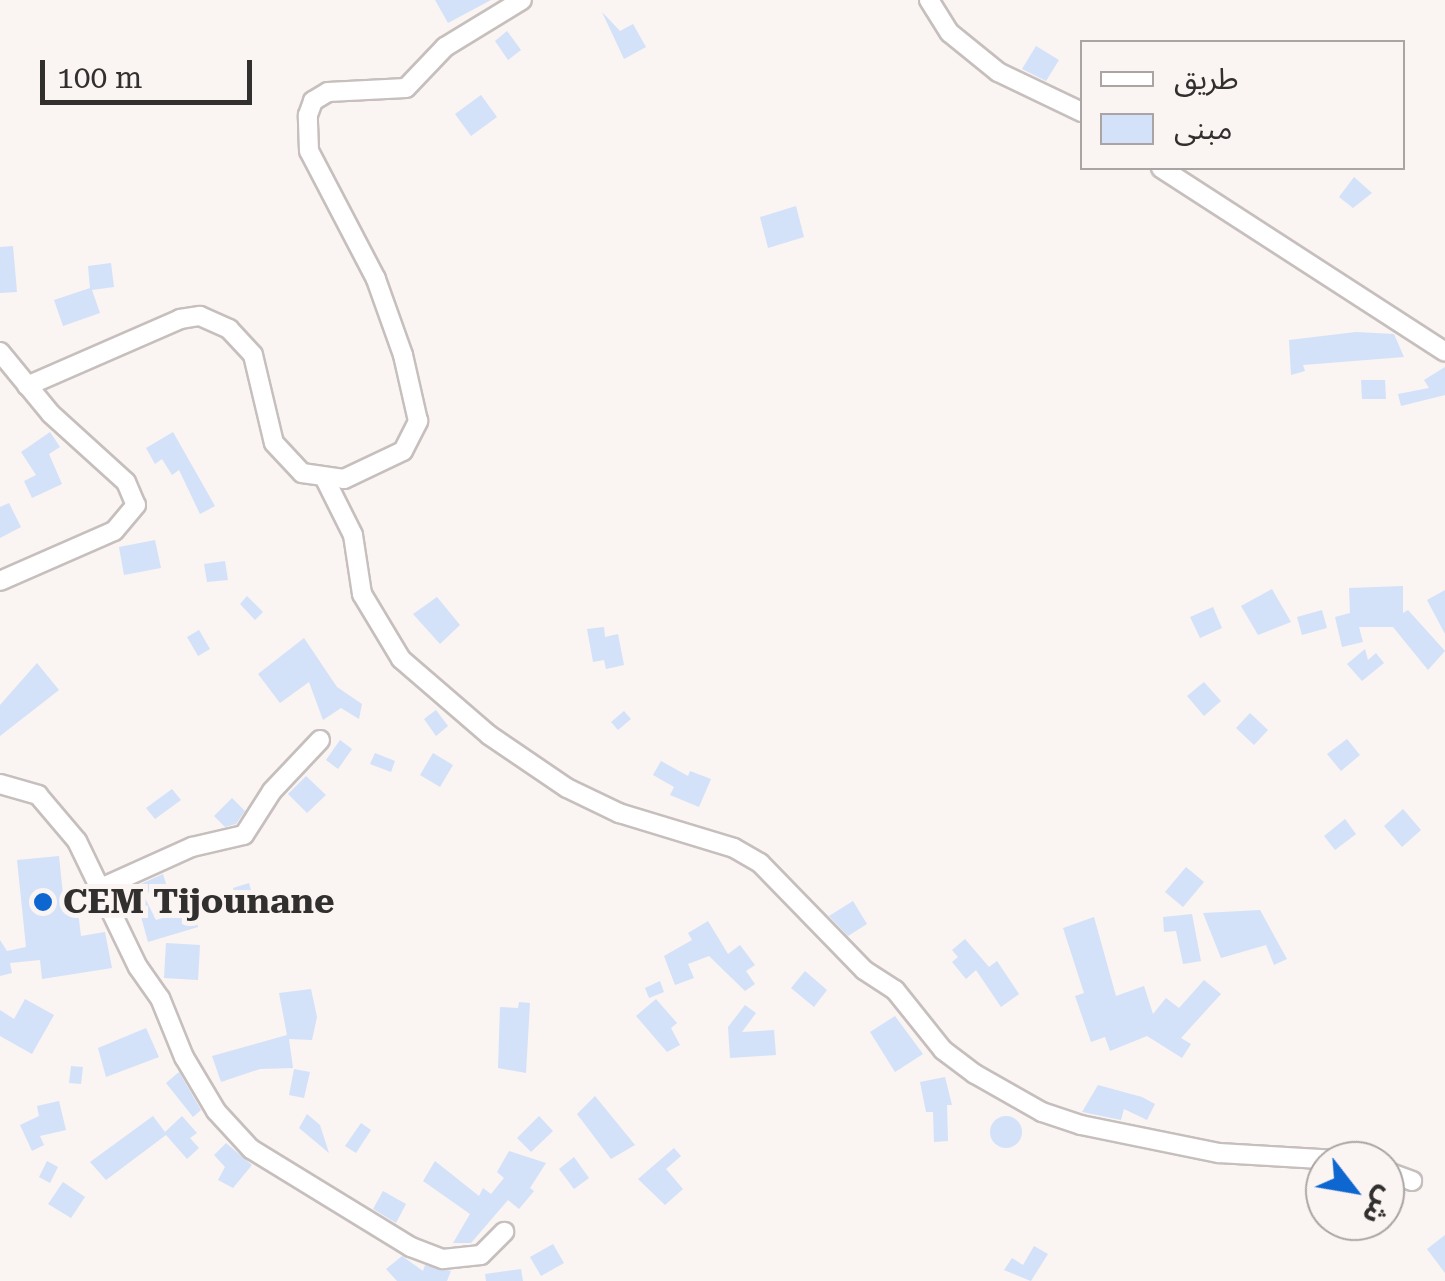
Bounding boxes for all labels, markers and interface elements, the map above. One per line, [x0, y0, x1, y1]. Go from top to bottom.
scale bar [45, 40, 258, 102]
legend [1080, 40, 1405, 170]
text: 100 m [57, 60, 142, 95]
text: طريق [1174, 61, 1239, 96]
text: مبنى [1174, 111, 1232, 146]
place label: CEM Tijounane [63, 881, 334, 923]
marker: CEM Tijounane [32, 891, 54, 913]
north arrow [1305, 1141, 1405, 1241]
text: ش [1355, 1181, 1403, 1231]

